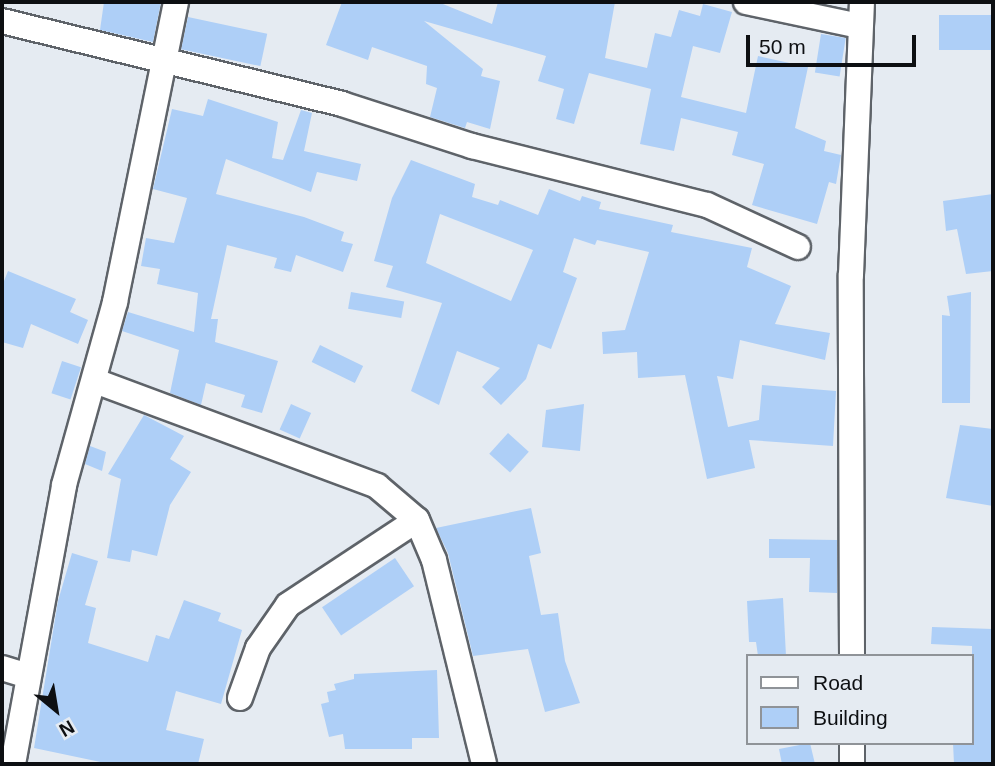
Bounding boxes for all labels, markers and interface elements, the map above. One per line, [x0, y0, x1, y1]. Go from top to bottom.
scale bar [750, 21, 920, 65]
text: 50 m [759, 35, 806, 58]
legend [746, 654, 974, 745]
text: Road [813, 671, 863, 694]
north arrow [21, 675, 91, 745]
text: Building [813, 706, 888, 729]
text: N [56, 716, 78, 741]

